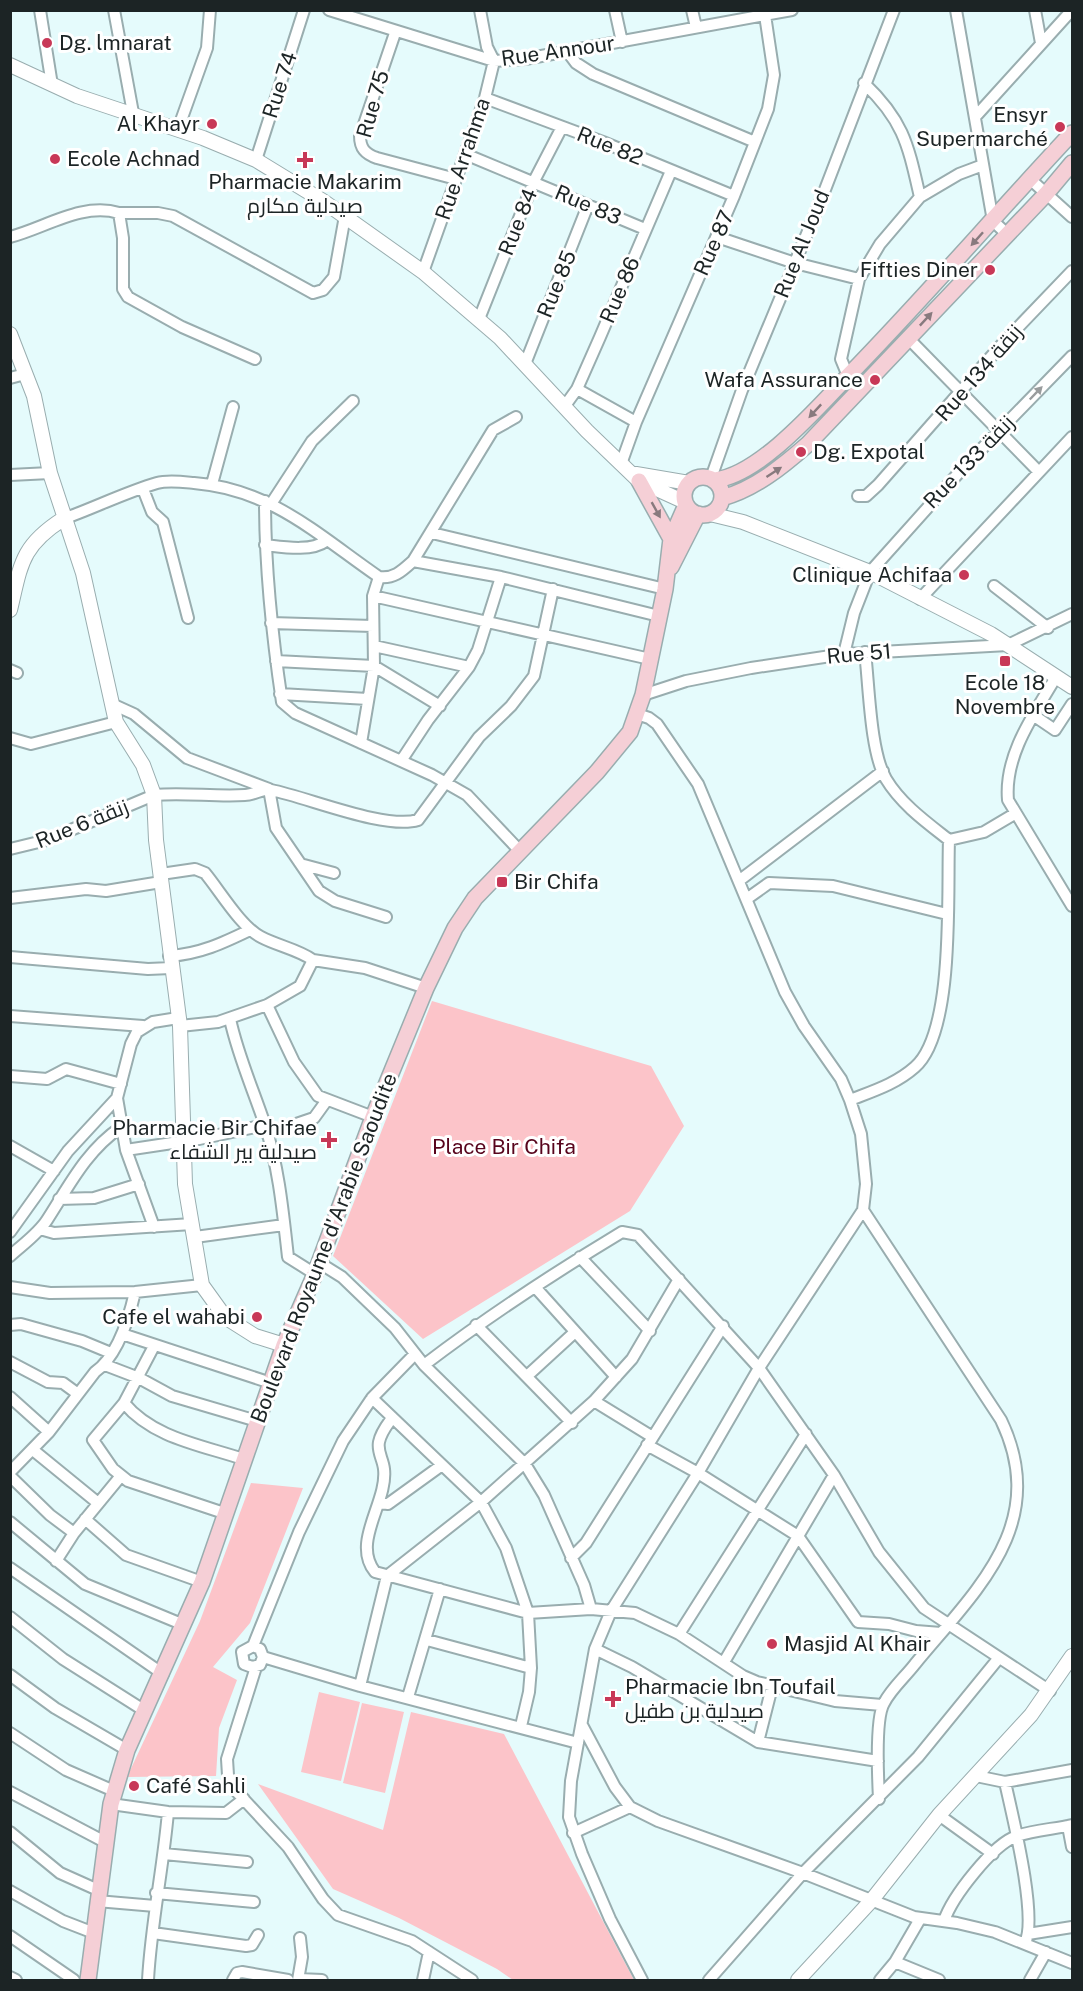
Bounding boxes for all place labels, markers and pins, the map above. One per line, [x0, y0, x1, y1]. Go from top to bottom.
place label: Dg. lmnarat [59, 30, 172, 55]
marker: Dg. lmnarat [40, 36, 54, 50]
place label: Ensyr Supermarché [916, 102, 1048, 151]
place label: Al Khayr [117, 111, 200, 136]
marker: Al Khayr [205, 117, 219, 131]
marker: Ensyr Supermarché [1053, 120, 1067, 134]
place label: Ecole Achnad [67, 146, 200, 171]
marker: Ecole Achnad [48, 152, 62, 166]
marker: Pharmacie Makarim صيدلية مكارم [298, 153, 312, 167]
place label: Pharmacie Makarim صيدلية مكارم [208, 169, 402, 220]
place label: Fifties Diner [860, 257, 978, 282]
marker: Fifties Diner [983, 263, 997, 277]
place label: Wafa Assurance [705, 367, 863, 392]
marker: Wafa Assurance [868, 373, 882, 387]
place label: Dg. Expotal [813, 439, 925, 464]
marker: Dg. Expotal [794, 445, 808, 459]
place label: Clinique Achifaa [792, 562, 952, 587]
marker: Clinique Achifaa [957, 568, 971, 582]
marker: Ecole 18 Novembre [998, 654, 1012, 668]
place label: Ecole 18 Novembre [955, 670, 1055, 719]
place label: Bir Chifa [514, 869, 599, 894]
marker: Bir Chifa [495, 875, 509, 889]
place label: Pharmacie Bir Chifae صيدلية بير الشفاء [112, 1115, 317, 1164]
marker: Pharmacie Bir Chifae صيدلية بير الشفاء [322, 1133, 336, 1147]
place label: Cafe el wahabi [102, 1304, 245, 1329]
marker: Cafe el wahabi [250, 1310, 264, 1324]
place label: Masjid Al Khair [784, 1631, 931, 1656]
marker: Masjid Al Khair [765, 1637, 779, 1651]
place label: Pharmacie Ibn Toufail صيدلية بن طفيل [625, 1674, 836, 1724]
marker: Pharmacie Ibn Toufail صيدلية بن طفيل [606, 1692, 620, 1706]
place label: Café Sahli [146, 1773, 246, 1798]
marker: Café Sahli [127, 1779, 141, 1793]

